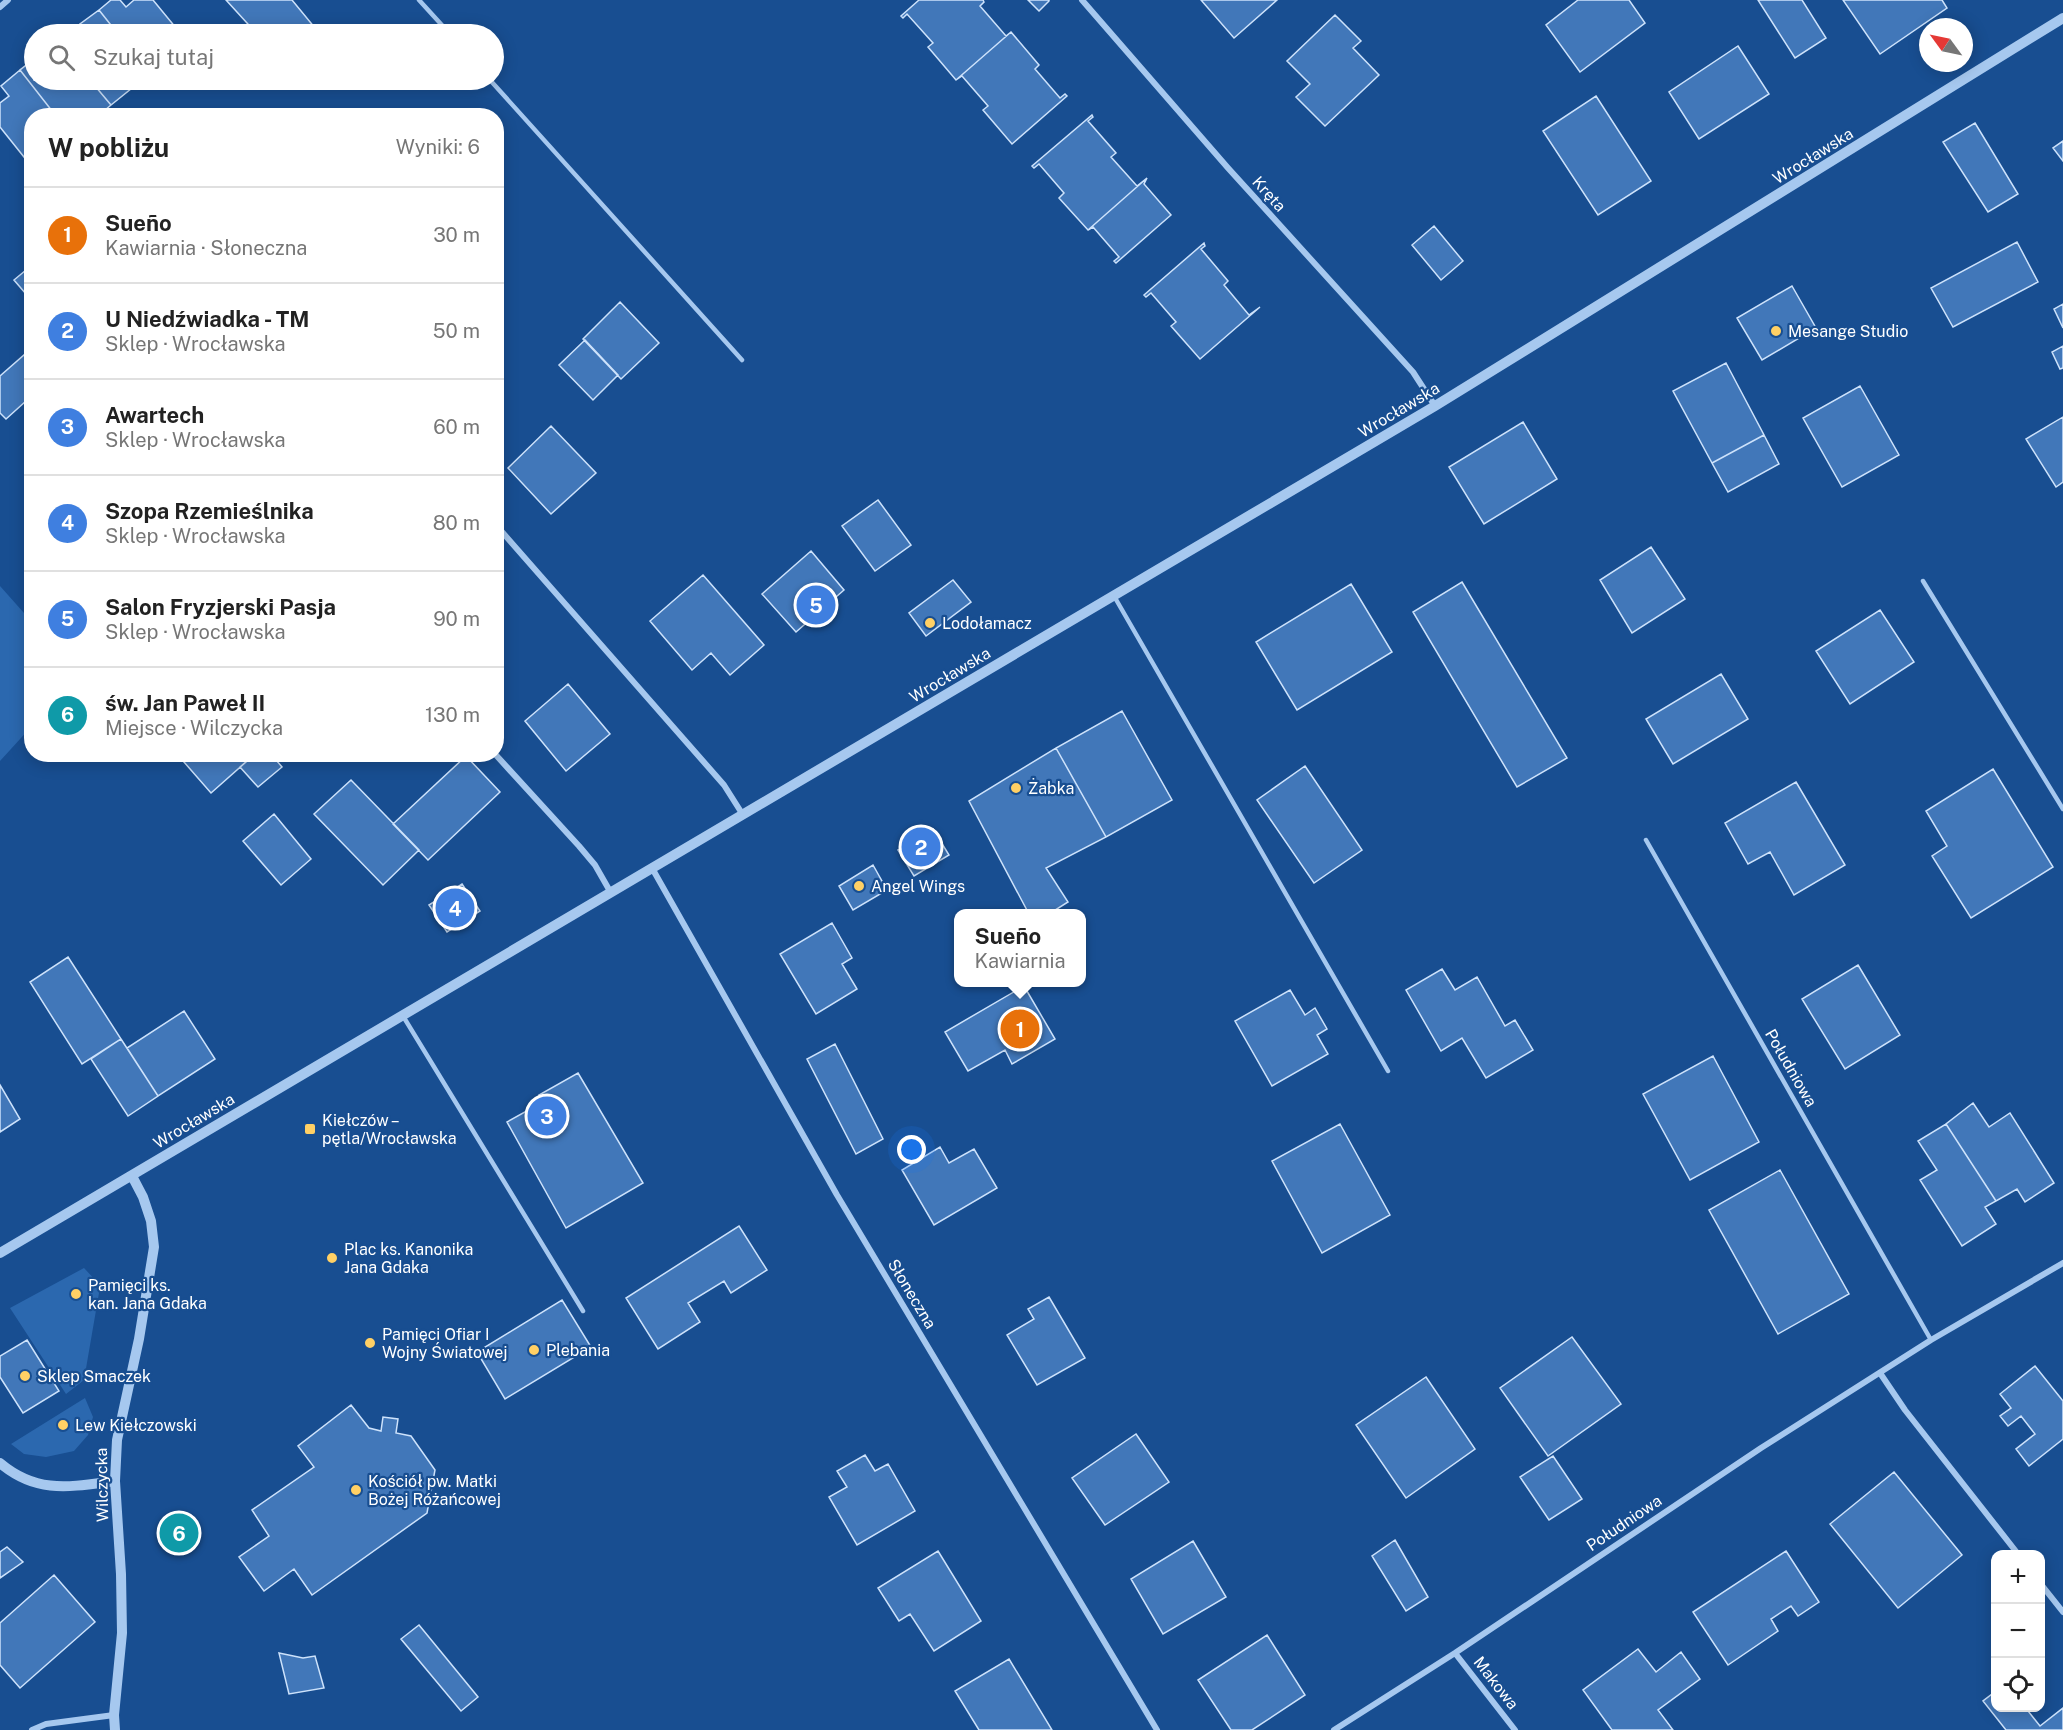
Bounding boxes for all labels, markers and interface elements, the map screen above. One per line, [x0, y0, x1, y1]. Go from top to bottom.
north arrow [1919, 18, 1973, 72]
search box [24, 24, 504, 90]
icon: search [45, 41, 78, 74]
text: Szukaj tutaj [93, 44, 214, 70]
street label: Wrocławska [1769, 124, 1857, 188]
text: W pobliżu [48, 132, 169, 163]
text: Wyniki: 6 [396, 135, 480, 159]
street label: Kręta [1248, 172, 1290, 216]
text: Sueño [105, 210, 172, 236]
text: 1 [63, 223, 72, 247]
text: 30 m [433, 223, 480, 247]
text: Kawiarnia · Słoneczna [105, 236, 307, 260]
text: U Niedźwiadka - TM [105, 306, 309, 332]
text: 2 [61, 319, 74, 343]
text: 50 m [433, 319, 480, 343]
place label: Mesange Studio [1788, 322, 1908, 341]
marker: Mesange Studio [1769, 324, 1783, 338]
text: Sklep · Wrocławska [105, 332, 286, 356]
street label: Wrocławska [1355, 378, 1443, 442]
text: Awartech [105, 402, 204, 428]
text: 3 [61, 415, 74, 439]
text: 60 m [433, 415, 480, 439]
text: Sklep · Wrocławska [105, 428, 286, 452]
text: Szopa Rzemieślnika [105, 498, 314, 524]
text: 4 [61, 511, 74, 535]
text: 80 m [433, 511, 480, 535]
text: Sklep · Wrocławska [105, 524, 286, 548]
pin: 5 [796, 582, 836, 628]
text: Salon Fryzjerski Pasja [105, 594, 336, 620]
text: 5 [61, 607, 74, 631]
text: 90 m [433, 607, 480, 631]
place label: Lodołamacz [942, 614, 1032, 633]
marker: Lodołamacz [923, 616, 937, 630]
text: Sklep · Wrocławska [105, 620, 286, 644]
street label: Wrocławska [906, 643, 994, 707]
text: św. Jan Paweł II [105, 690, 265, 716]
text: 6 [61, 703, 74, 727]
text: 130 m [425, 703, 480, 727]
text: Miejsce · Wilczycka [105, 716, 283, 740]
place label: Żabka [1028, 778, 1074, 798]
marker: Żabka [1009, 781, 1023, 795]
pin: 2 [902, 824, 940, 870]
place label: Angel Wings [871, 877, 965, 896]
marker: Angel Wings [852, 879, 866, 893]
pin: 4 [436, 886, 474, 930]
popup [954, 909, 1086, 987]
text: Sueño [974, 923, 1041, 949]
text: Kawiarnia [974, 949, 1066, 973]
pin: 1 [1000, 1006, 1040, 1052]
street label: Południowa [1761, 1026, 1821, 1110]
street label: Wrocławska [150, 1089, 238, 1153]
pin: 3 [528, 1094, 566, 1138]
place label: Kiełczów – pętla/Wrocławska [322, 1111, 457, 1148]
marker: Kiełczów – pętla/Wrocławska [303, 1122, 317, 1136]
your location [897, 1135, 926, 1164]
place label: Plac ks. Kanonika Jana Gdaka [344, 1240, 473, 1277]
marker: Plac ks. Kanonika Jana Gdaka [325, 1251, 339, 1265]
street label: Słoneczna [884, 1256, 940, 1332]
place label: Pamięci ks. kan. Jana Gdaka [88, 1276, 207, 1313]
marker: Pamięci ks. kan. Jana Gdaka [69, 1287, 83, 1301]
place label: Pamięci Ofiar I Wojny Światowej [382, 1325, 508, 1362]
marker: Pamięci Ofiar I Wojny Światowej [363, 1336, 377, 1350]
place label: Plebania [546, 1341, 610, 1360]
marker: Plebania [527, 1343, 541, 1357]
place label: Sklep Smaczek [37, 1367, 151, 1386]
marker: Sklep Smaczek [18, 1369, 32, 1383]
place label: Lew Kiełczowski [75, 1416, 197, 1435]
marker: Lew Kiełczowski [56, 1418, 70, 1432]
street label: Wilczycka [92, 1448, 112, 1522]
place label: Kościół pw. Matki Bożej Różańcowej [368, 1472, 501, 1509]
marker: Kościół pw. Matki Bożej Różańcowej [349, 1483, 363, 1497]
street label: Południowa [1583, 1491, 1665, 1555]
pin: 6 [160, 1510, 198, 1556]
map controls [1991, 1550, 2045, 1712]
button: + [1991, 1550, 2045, 1604]
button: − [1991, 1604, 2045, 1658]
street label: Makowa [1470, 1653, 1522, 1713]
button: locate [1991, 1658, 2045, 1712]

